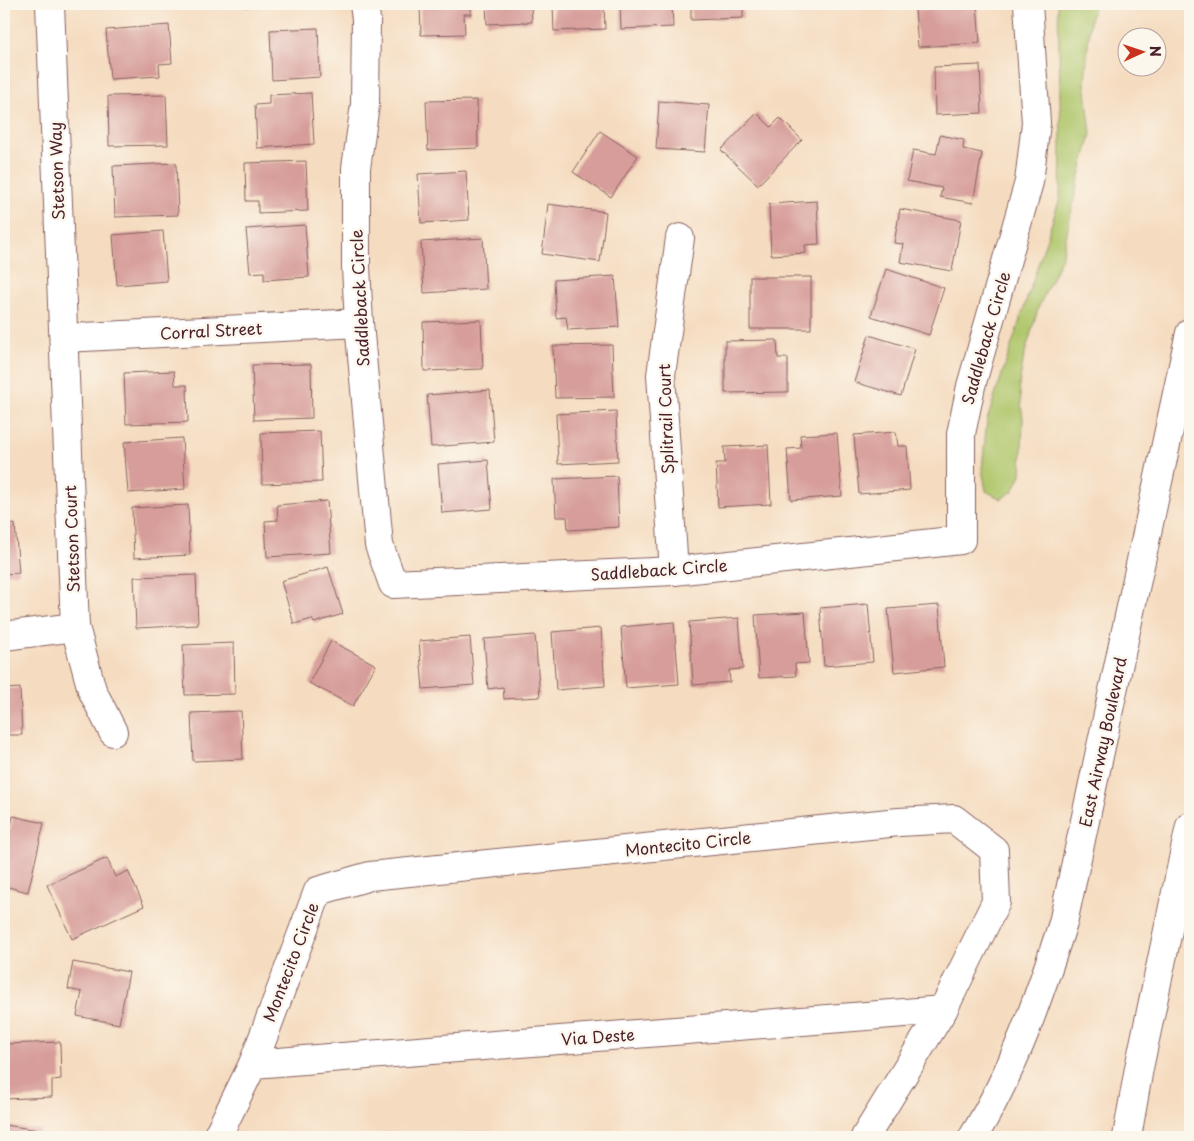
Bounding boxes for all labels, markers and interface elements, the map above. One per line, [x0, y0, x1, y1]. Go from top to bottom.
north arrow [1116, 28, 1166, 78]
text: N [1145, 45, 1166, 57]
street label: Stetson Way [42, 121, 70, 221]
street label: Saddleback Circle [343, 229, 375, 367]
street label: Saddleback Circle [955, 268, 1016, 407]
street label: Corral Street [159, 315, 263, 345]
street label: Splitrail Court [651, 363, 679, 475]
street label: Stetson Court [57, 484, 85, 593]
street label: Saddleback Circle [590, 552, 728, 586]
street label: East Airway Boulevard [1072, 654, 1132, 829]
street label: Montecito Circle [624, 824, 752, 862]
street label: Montecito Circle [256, 898, 324, 1025]
street label: Via Deste [560, 1021, 636, 1051]

